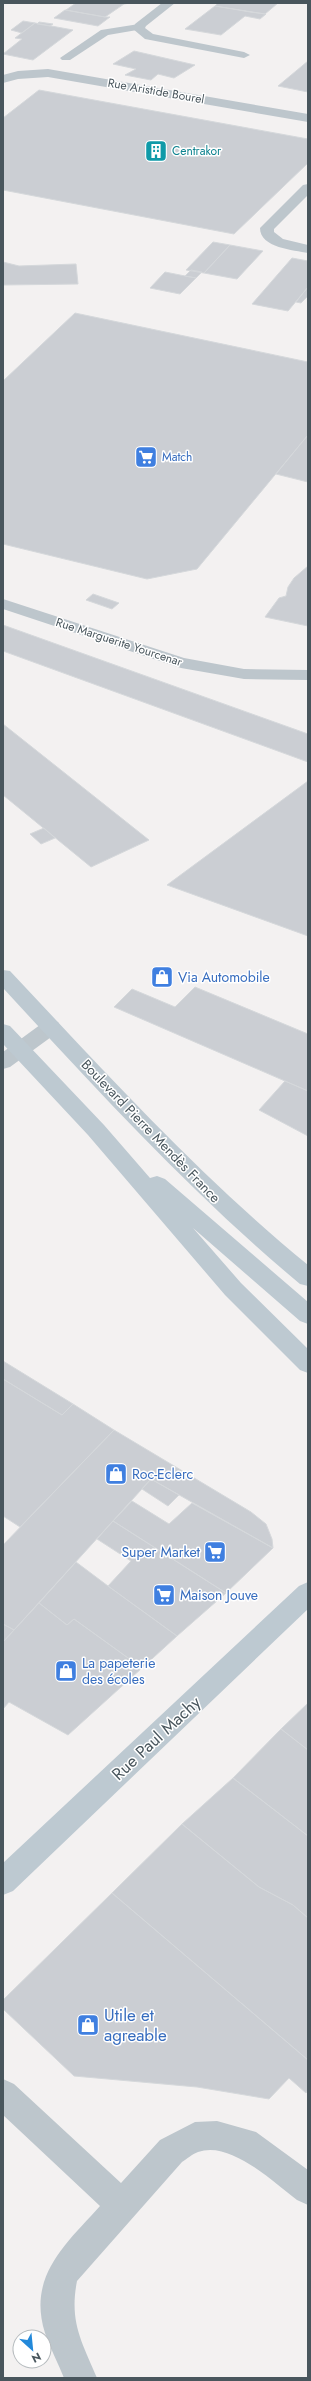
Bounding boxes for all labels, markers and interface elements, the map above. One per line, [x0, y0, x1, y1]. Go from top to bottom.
street label: Rue Aristide Bourel [106, 74, 206, 108]
building icon: Centrakor [143, 138, 169, 164]
place label: Centrakor [172, 142, 222, 160]
supermarket icon: Match [133, 444, 159, 470]
place label: Match [162, 448, 192, 466]
street label: Rue Marguerite Yourcenar [54, 613, 185, 671]
shop icon: Via Automobile [149, 964, 175, 990]
place label: Via Automobile [178, 967, 270, 987]
street label: Boulevard Pierre Mendès France [77, 1055, 225, 1207]
shop icon: Roc-Eclerc [103, 1461, 129, 1487]
place label: Roc-Eclerc [132, 1464, 193, 1484]
supermarket icon: Super Market [202, 1539, 228, 1565]
place label: Super Market [121, 1542, 201, 1562]
supermarket icon: Maison Jouve [151, 1582, 177, 1608]
place label: Maison Jouve [180, 1585, 258, 1605]
place label: La papeterie des écoles [82, 1653, 155, 1689]
shop icon: La papeterie des écoles [53, 1658, 79, 1684]
street label: Rue Paul Machy [106, 1690, 206, 1786]
place label: Utile et agreable [104, 2003, 167, 2047]
shop icon: Utile et agreable [75, 2012, 101, 2038]
north arrow [12, 2329, 52, 2369]
text: N [29, 2349, 44, 2367]

